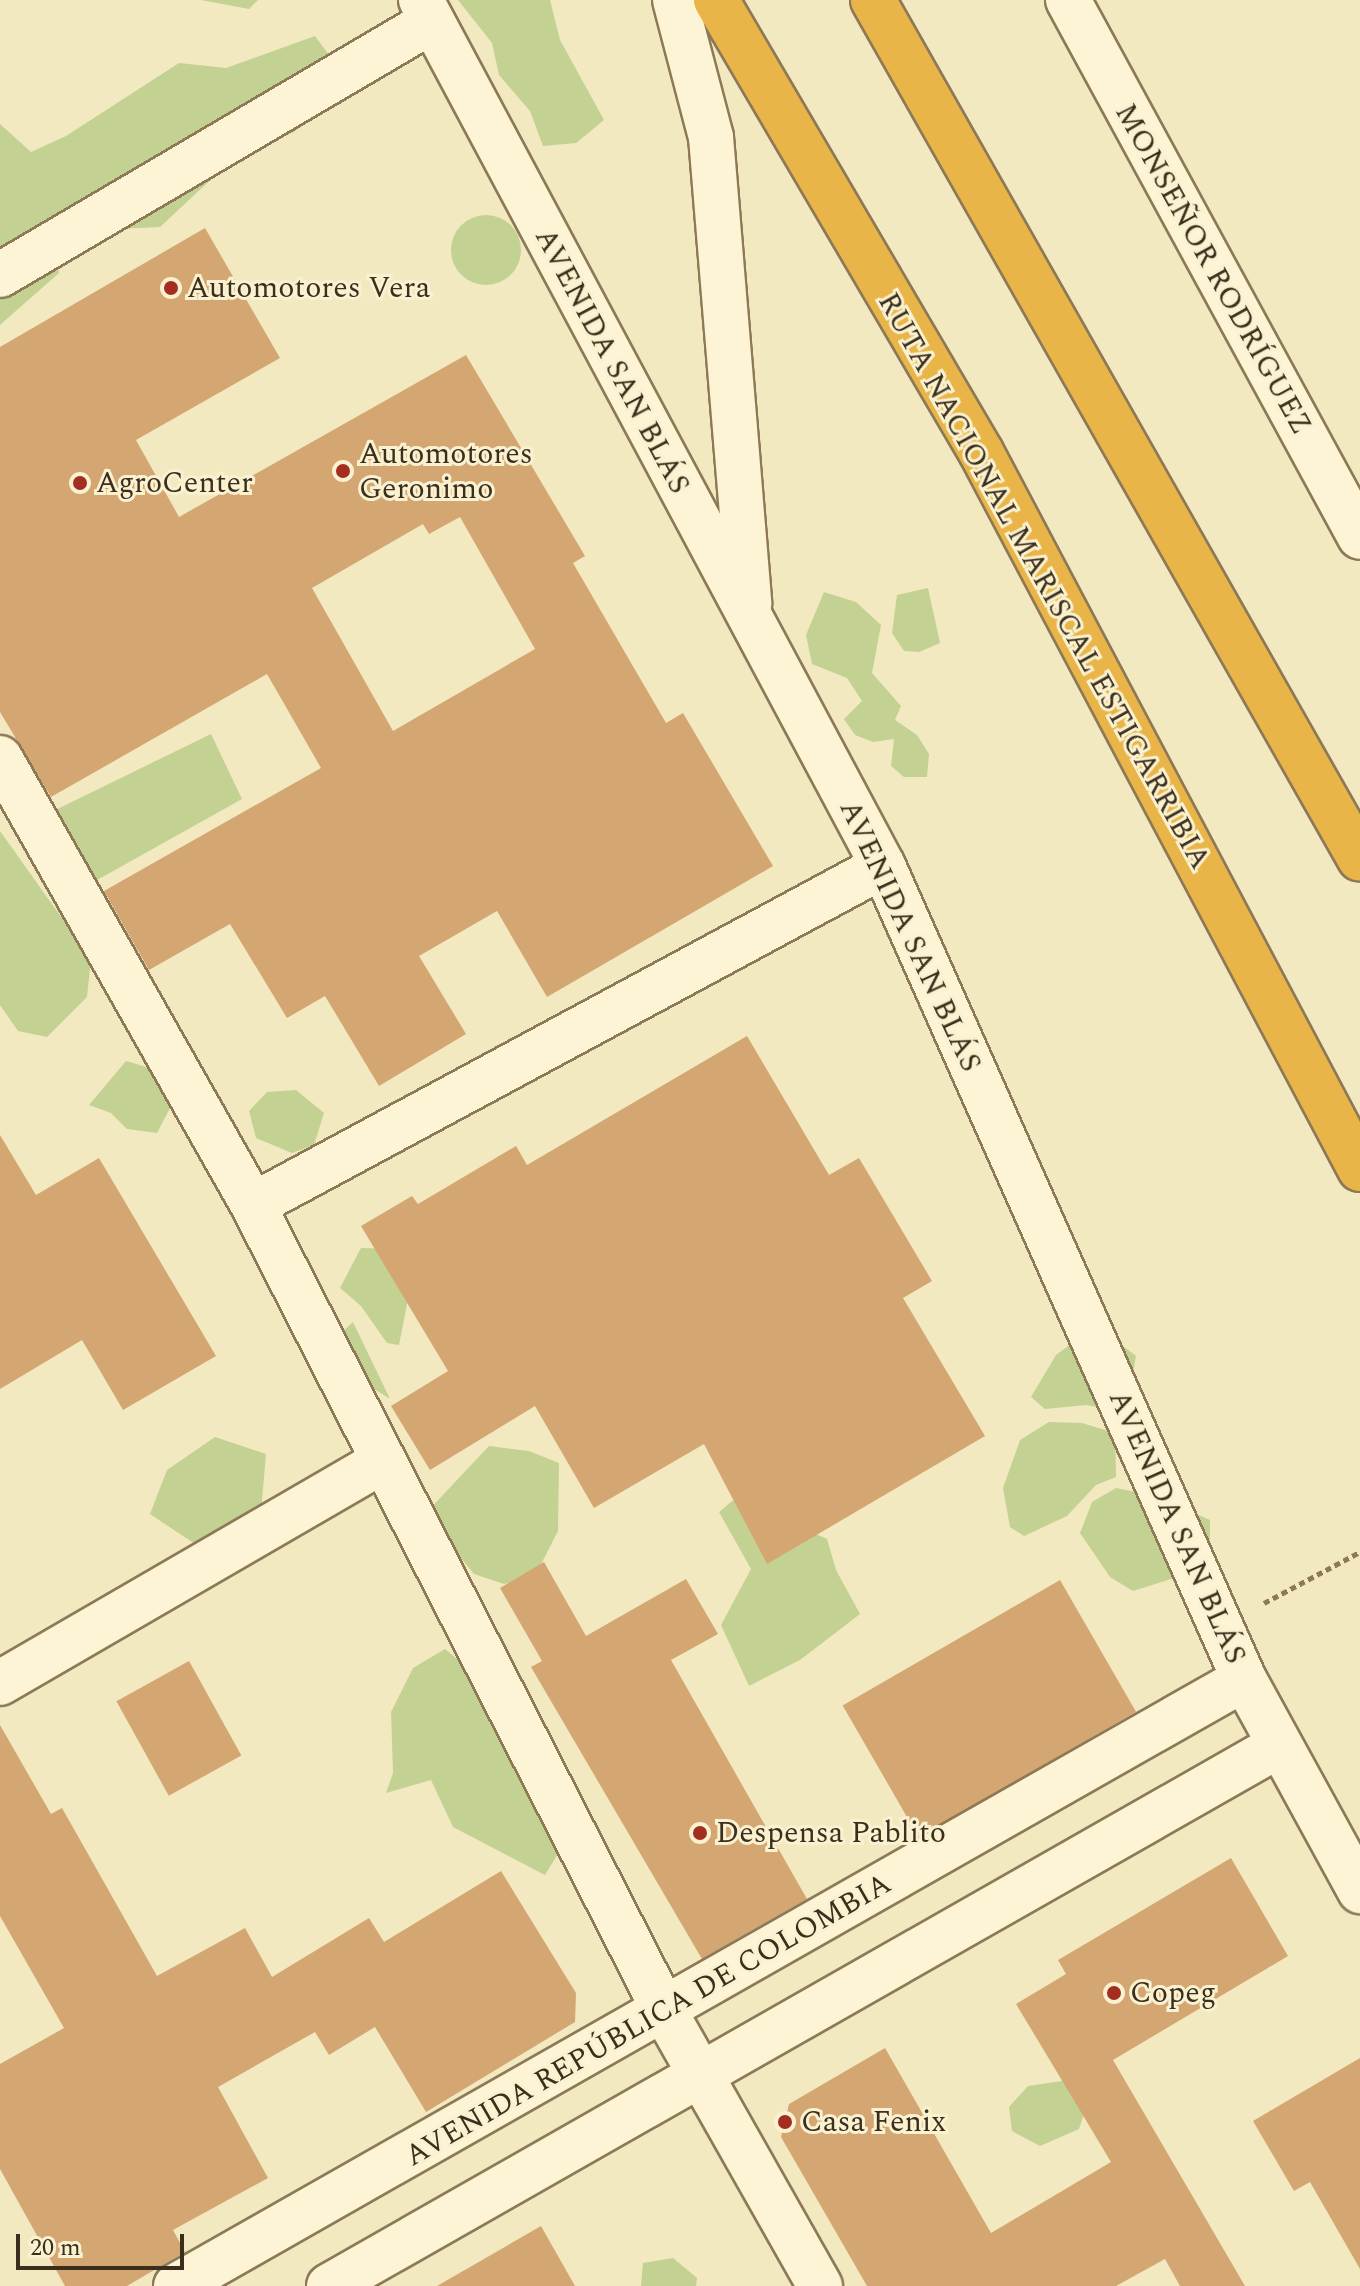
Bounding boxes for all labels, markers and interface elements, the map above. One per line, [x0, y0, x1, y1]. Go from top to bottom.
street label: MONSEÑOR RODRÍGUEZ [1107, 97, 1319, 441]
street label: AVENIDA SAN BLÁS [527, 222, 697, 500]
place label: Automotores Vera [187, 270, 430, 306]
marker: Automotores Vera [162, 279, 180, 297]
street label: RUTA NACIONAL MARISCAL ESTIGARRIBIA [870, 286, 1218, 876]
place label: Automotores Geronimo [359, 436, 533, 506]
marker: Automotores Geronimo [334, 462, 352, 480]
place label: AgroCenter [96, 465, 253, 501]
marker: AgroCenter [71, 474, 89, 492]
street label: AVENIDA SAN BLÁS [831, 794, 989, 1078]
street label: AVENIDA SAN BLÁS [1100, 1385, 1254, 1669]
place label: Despensa Pablito [716, 1815, 946, 1851]
marker: Despensa Pablito [691, 1824, 709, 1842]
street label: AVENIDA REPÚBLICA DE COLOMBIA [399, 1866, 897, 2174]
place label: Copeg [1130, 1975, 1216, 2011]
marker: Copeg [1105, 1984, 1123, 2002]
place label: Casa Fenix [801, 2104, 946, 2140]
marker: Casa Fenix [776, 2113, 794, 2131]
scale bar [20, 2218, 188, 2268]
text: 20 m [30, 2230, 81, 2266]

